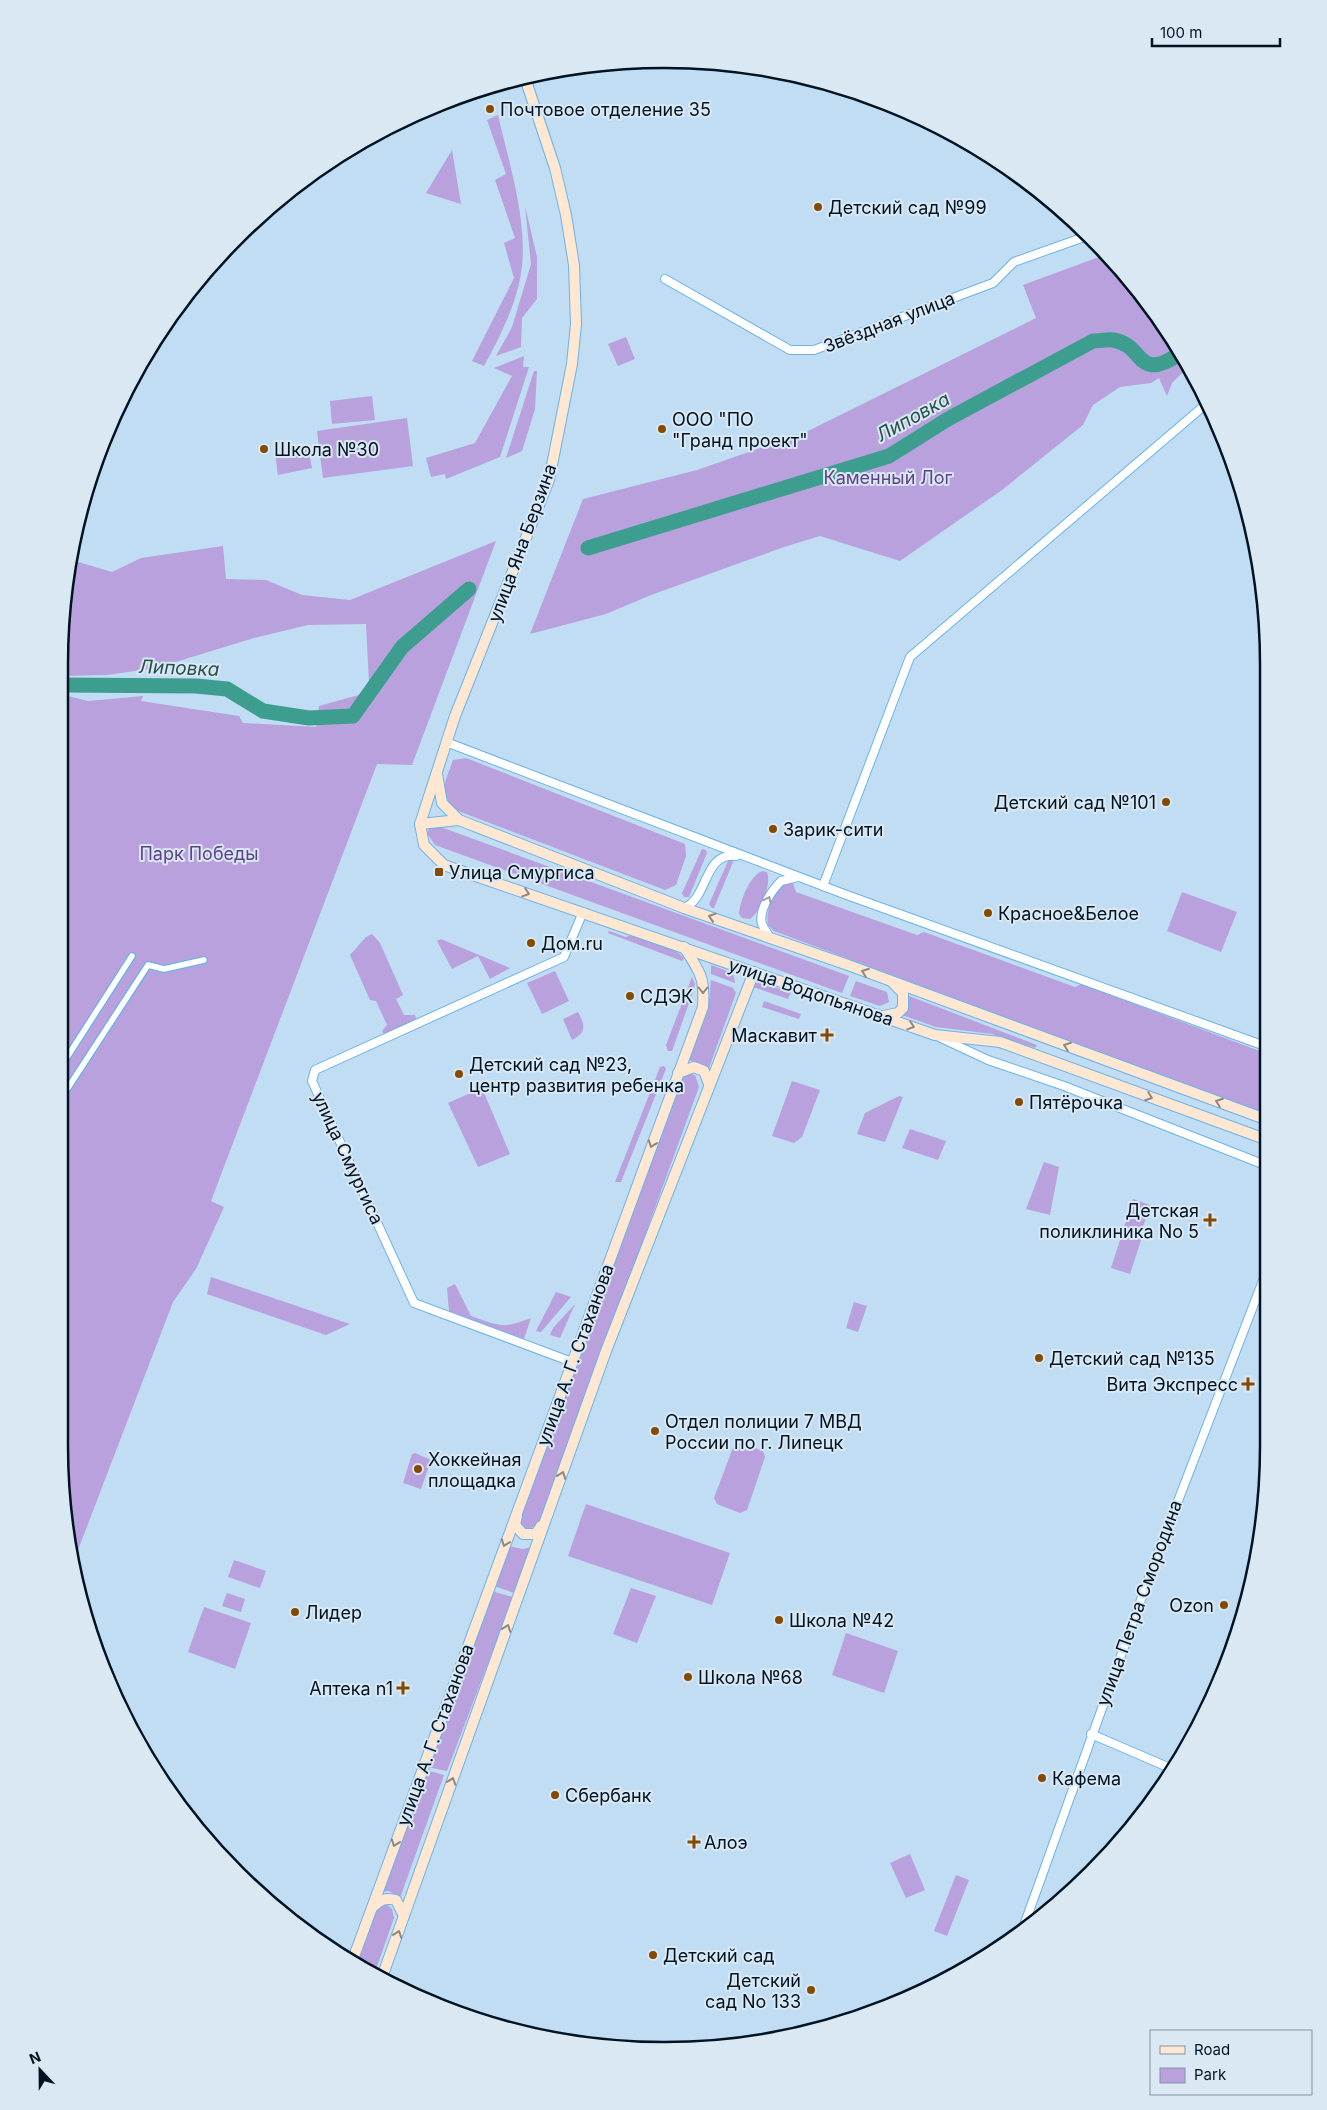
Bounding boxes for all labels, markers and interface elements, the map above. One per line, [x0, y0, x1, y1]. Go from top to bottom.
scale bar [1152, 15, 1280, 47]
text: 100 m [1160, 23, 1202, 42]
place label: Почтовое отделение 35 [500, 99, 711, 120]
marker: Почтовое отделение 35 [484, 103, 496, 115]
place label: Детский сад №99 [828, 197, 987, 218]
marker: Детский сад №99 [812, 201, 824, 213]
street label: Звёздная улица [820, 287, 958, 357]
water label: Липовка [872, 387, 954, 447]
place label: ООО "ПО "Гранд проект" [672, 409, 808, 451]
marker: ООО "ПО "Гранд проект" [656, 423, 668, 435]
place label: Школа №30 [274, 439, 379, 460]
marker: Школа №30 [258, 443, 270, 455]
street label: улица Яна Берзина [484, 461, 560, 625]
park label: Каменный Лог [824, 467, 953, 488]
water label: Липовка [138, 655, 220, 681]
place label: Детский сад №101 [994, 792, 1156, 813]
marker: Детский сад №101 [1160, 796, 1172, 808]
place label: Зарик-сити [783, 819, 883, 840]
marker: Зарик-сити [767, 823, 779, 835]
park label: Парк Победы [139, 843, 259, 864]
place label: Улица Смургиса [449, 862, 595, 883]
marker: Улица Смургиса [433, 866, 445, 878]
one-way arrow [521, 887, 530, 897]
one-way arrow [761, 896, 772, 905]
place label: Красное&Белое [998, 903, 1139, 924]
marker: Красное&Белое [982, 907, 994, 919]
one-way arrow [708, 913, 717, 923]
place label: Дом.ru [541, 933, 603, 954]
marker: Дом.ru [525, 937, 537, 949]
street label: улица Водопьянова [726, 954, 896, 1030]
one-way arrow [861, 968, 870, 978]
place label: СДЭК [640, 986, 693, 1007]
one-way arrow [698, 987, 709, 995]
marker: СДЭК [624, 990, 636, 1002]
one-way arrow [906, 1020, 915, 1030]
place label: Маскавит [731, 1025, 818, 1046]
marker: Маскавит [821, 1029, 833, 1041]
one-way arrow [1063, 1042, 1071, 1052]
place label: Детский сад №23, центр развития ребенка [469, 1054, 684, 1096]
marker: Детский сад №23, центр развития ребенка [453, 1068, 465, 1080]
street label: улица Смургиса [308, 1088, 388, 1228]
one-way arrow [1145, 1091, 1153, 1101]
place label: Пятёрочка [1029, 1092, 1123, 1113]
marker: Пятёрочка [1013, 1096, 1025, 1108]
one-way arrow [1215, 1098, 1224, 1108]
one-way arrow [648, 1139, 658, 1147]
place label: Детская поликлиника No 5 [1039, 1200, 1199, 1242]
marker: Детская поликлиника No 5 [1203, 1213, 1217, 1227]
street label: улица А. Г. Стаханова [532, 1261, 618, 1449]
place label: Детский сад №135 [1049, 1348, 1215, 1369]
marker: Детский сад №135 [1033, 1352, 1045, 1364]
place label: Вита Экспресс [1107, 1374, 1238, 1395]
marker: Вита Экспресс [1242, 1378, 1254, 1390]
place label: Отдел полиции 7 МВД России по г. Липецк [665, 1411, 862, 1453]
marker: Отдел полиции 7 МВД России по г. Липецк [649, 1425, 661, 1437]
place label: Хоккейная площадка [428, 1449, 522, 1491]
marker: Хоккейная площадка [412, 1463, 424, 1475]
one-way arrow [556, 1471, 566, 1480]
street label: улица Петра Смородина [1092, 1497, 1186, 1709]
one-way arrow [501, 1538, 511, 1546]
place label: Ozon [1169, 1595, 1214, 1616]
marker: Ozon [1218, 1599, 1230, 1611]
place label: Лидер [305, 1602, 362, 1623]
marker: Лидер [289, 1606, 301, 1618]
place label: Школа №42 [789, 1610, 894, 1631]
marker: Школа №42 [773, 1614, 785, 1626]
one-way arrow [501, 1624, 511, 1633]
street label: улица А. Г. Стаханова [392, 1641, 478, 1829]
place label: Школа №68 [698, 1667, 803, 1688]
marker: Школа №68 [682, 1671, 694, 1683]
place label: Аптека n1 [309, 1678, 393, 1699]
marker: Аптека n1 [397, 1682, 409, 1694]
place label: Кафема [1052, 1768, 1121, 1789]
marker: Кафема [1036, 1772, 1048, 1784]
one-way arrow [446, 1777, 456, 1785]
place label: Сбербанк [565, 1785, 652, 1806]
marker: Сбербанк [549, 1789, 561, 1801]
place label: Алоэ [704, 1832, 748, 1853]
marker: Алоэ [688, 1836, 700, 1848]
one-way arrow [391, 1838, 401, 1847]
one-way arrow [392, 1930, 402, 1939]
place label: Детский сад [663, 1945, 775, 1966]
marker: Детский сад [647, 1949, 659, 1961]
place label: Детский сад No 133 [705, 1970, 801, 2012]
marker: Детский сад No 133 [805, 1984, 817, 1996]
legend [1150, 2030, 1312, 2095]
text: Road [1194, 2040, 1230, 2059]
north arrow [15, 2045, 65, 2095]
text: N [27, 2048, 43, 2067]
text: Park [1194, 2065, 1227, 2084]

